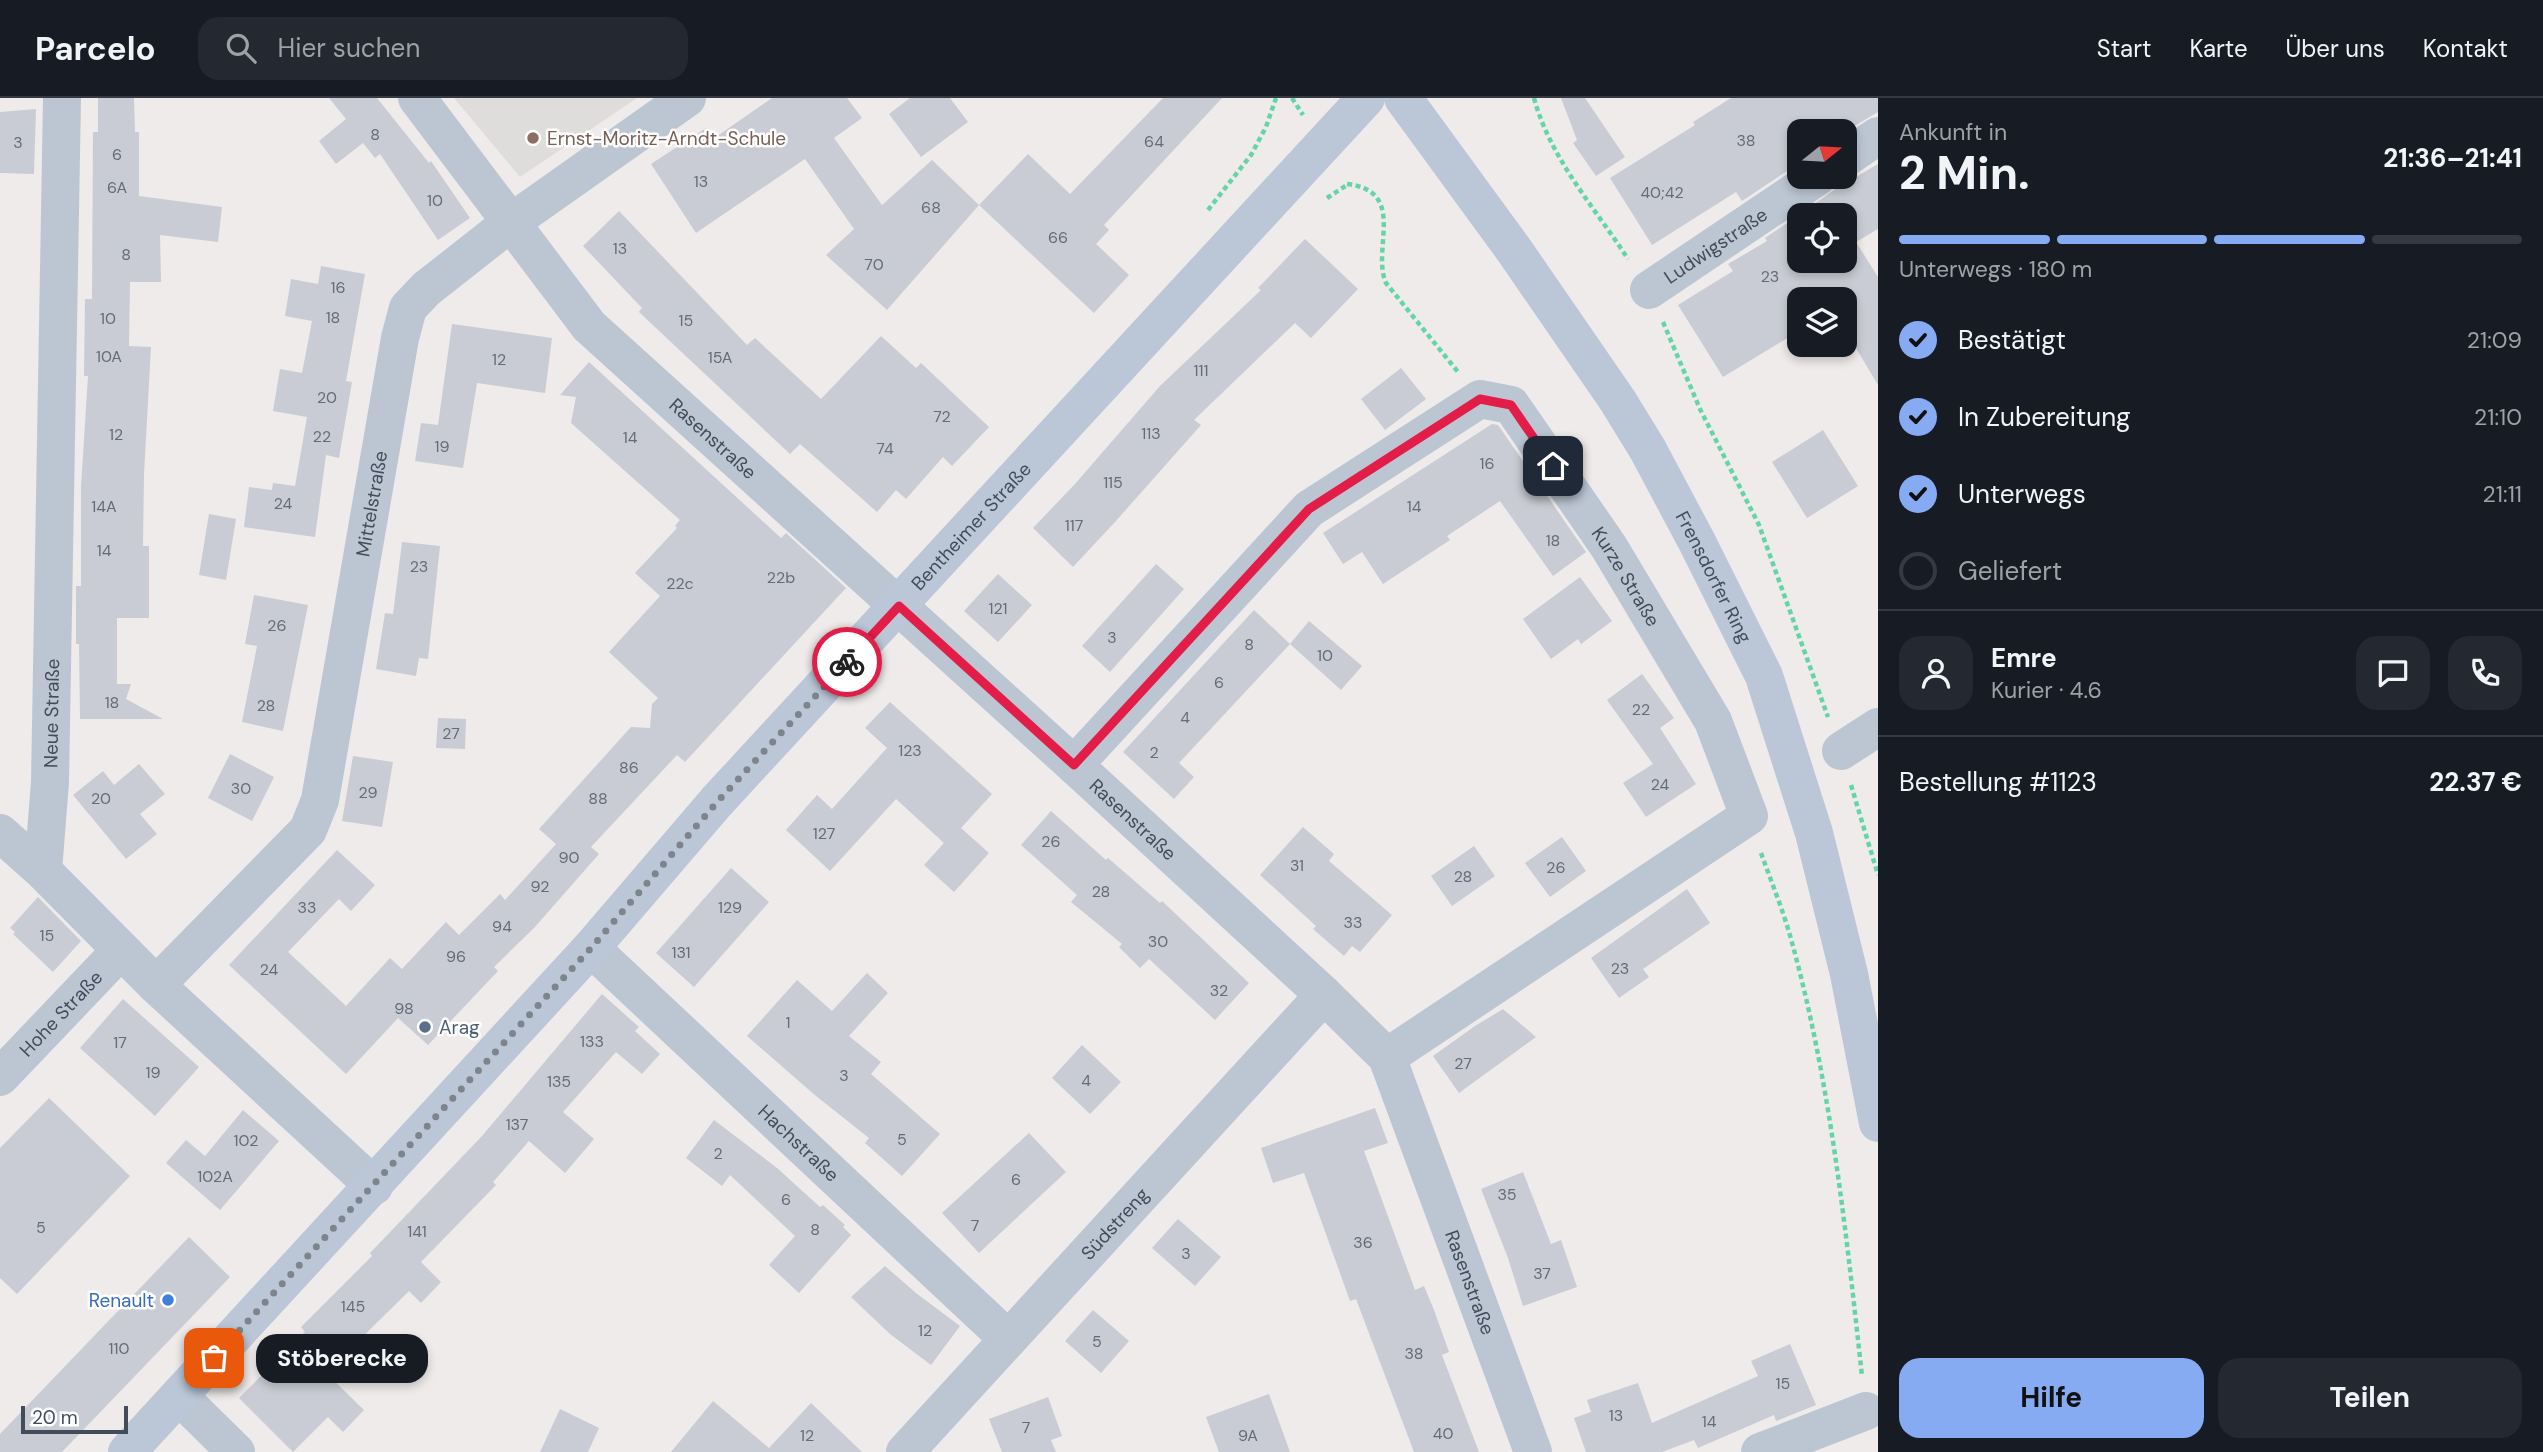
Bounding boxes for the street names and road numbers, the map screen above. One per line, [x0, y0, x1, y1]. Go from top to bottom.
street label: Ludwigstraße [1659, 202, 1772, 289]
street label: Rasenstraße [664, 393, 762, 485]
street label: Mittelstraße [350, 449, 393, 559]
street label: Bentheimer Straße [906, 457, 1037, 596]
street label: Frensdorfer Ring [1670, 507, 1758, 648]
street label: Kurze Straße [1586, 522, 1666, 631]
street label: Neue Straße [38, 658, 65, 768]
street label: Rasenstraße [1084, 773, 1182, 866]
street label: Hohe Straße [14, 965, 108, 1062]
street label: Hachstraße [753, 1099, 844, 1187]
street label: Südstreng [1075, 1182, 1155, 1265]
street label: Rasenstraße [1439, 1227, 1501, 1338]

